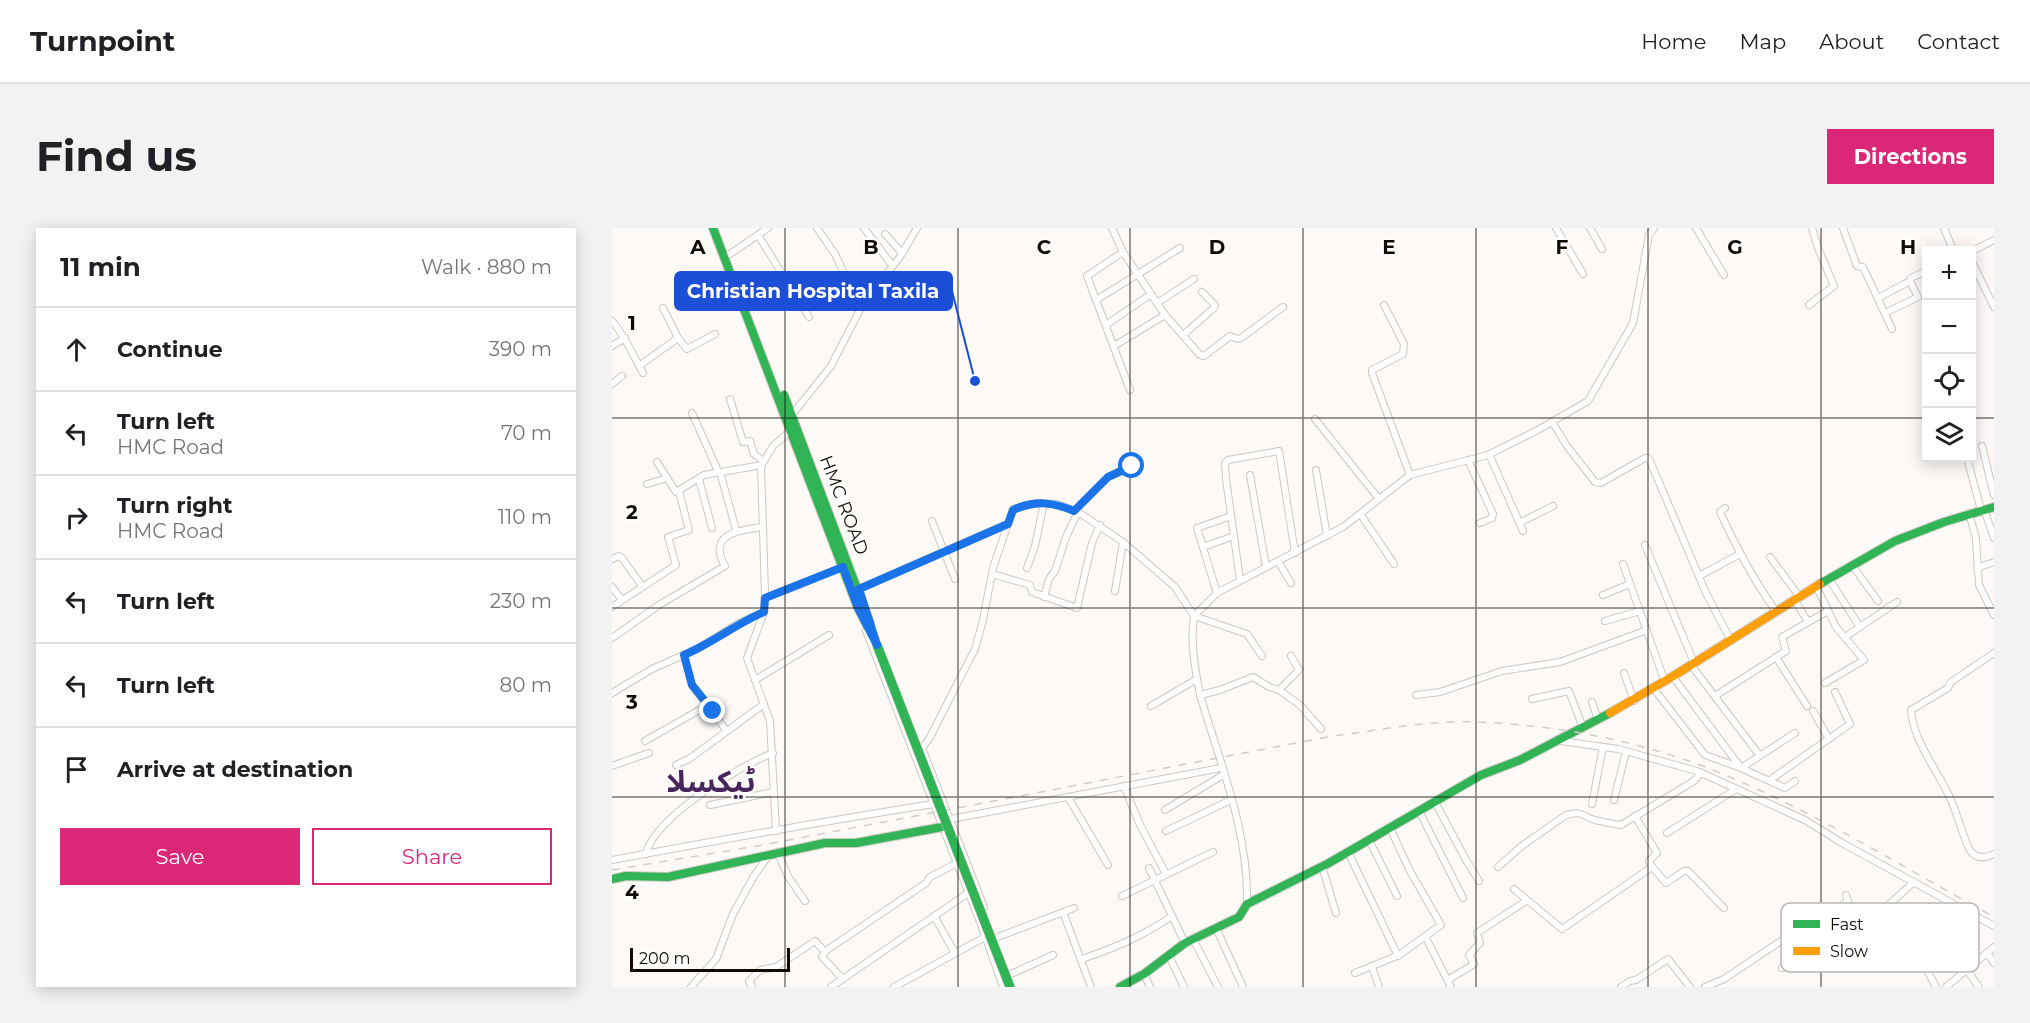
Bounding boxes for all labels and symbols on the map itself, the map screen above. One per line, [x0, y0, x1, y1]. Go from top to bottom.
text: A [689, 235, 706, 259]
text: B [863, 235, 879, 259]
text: C [1037, 235, 1052, 259]
text: D [1209, 235, 1225, 259]
text: E [1382, 235, 1396, 259]
text: F [1556, 235, 1569, 259]
text: G [1727, 235, 1743, 259]
text: H [1900, 235, 1916, 259]
callout: Christian Hospital Taxila [675, 272, 952, 310]
text: Christian Hospital Taxila [687, 279, 939, 303]
text: 1 [628, 311, 636, 335]
street label: HMC ROAD [815, 452, 873, 558]
route start [1118, 452, 1144, 478]
text: 2 [626, 500, 638, 524]
text: 3 [625, 690, 638, 714]
route end [699, 697, 725, 723]
district label: ٹیکسلا [666, 763, 756, 800]
text: 4 [625, 880, 639, 904]
legend [1781, 903, 1979, 972]
text: Fast [1830, 915, 1864, 934]
text: Slow [1830, 942, 1868, 961]
scale bar [630, 945, 790, 972]

